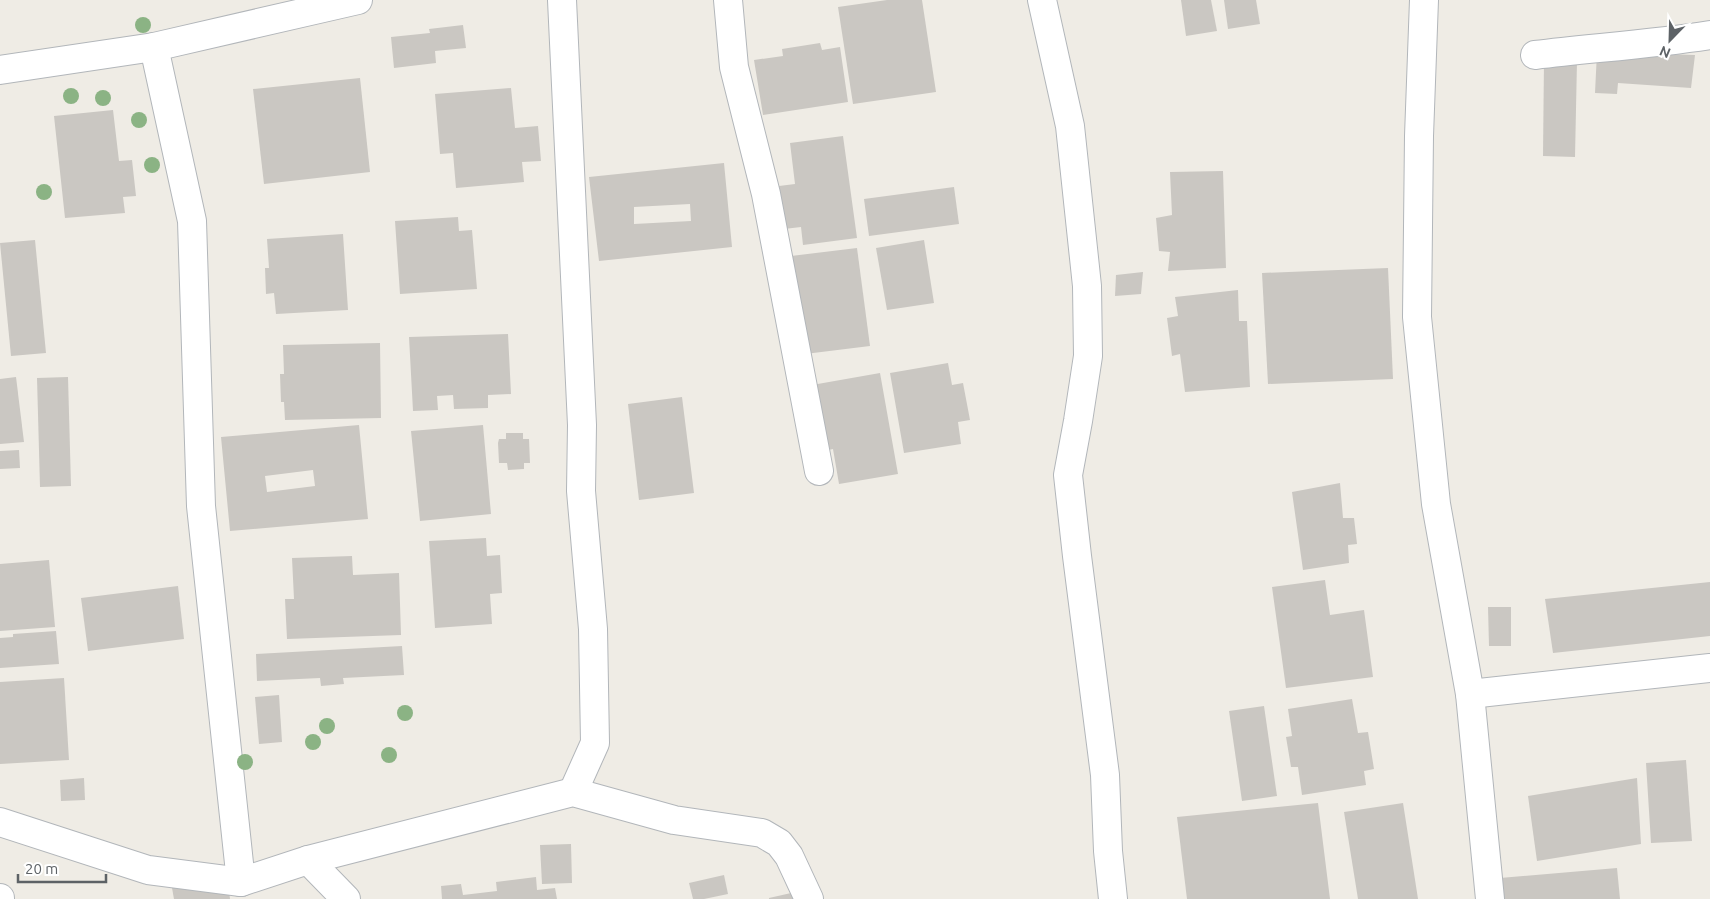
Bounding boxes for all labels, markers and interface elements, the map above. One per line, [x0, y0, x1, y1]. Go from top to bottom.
north arrow [1645, 15, 1695, 65]
text: N [1657, 43, 1673, 61]
scale bar [18, 852, 105, 884]
text: 20 m [25, 860, 58, 877]

